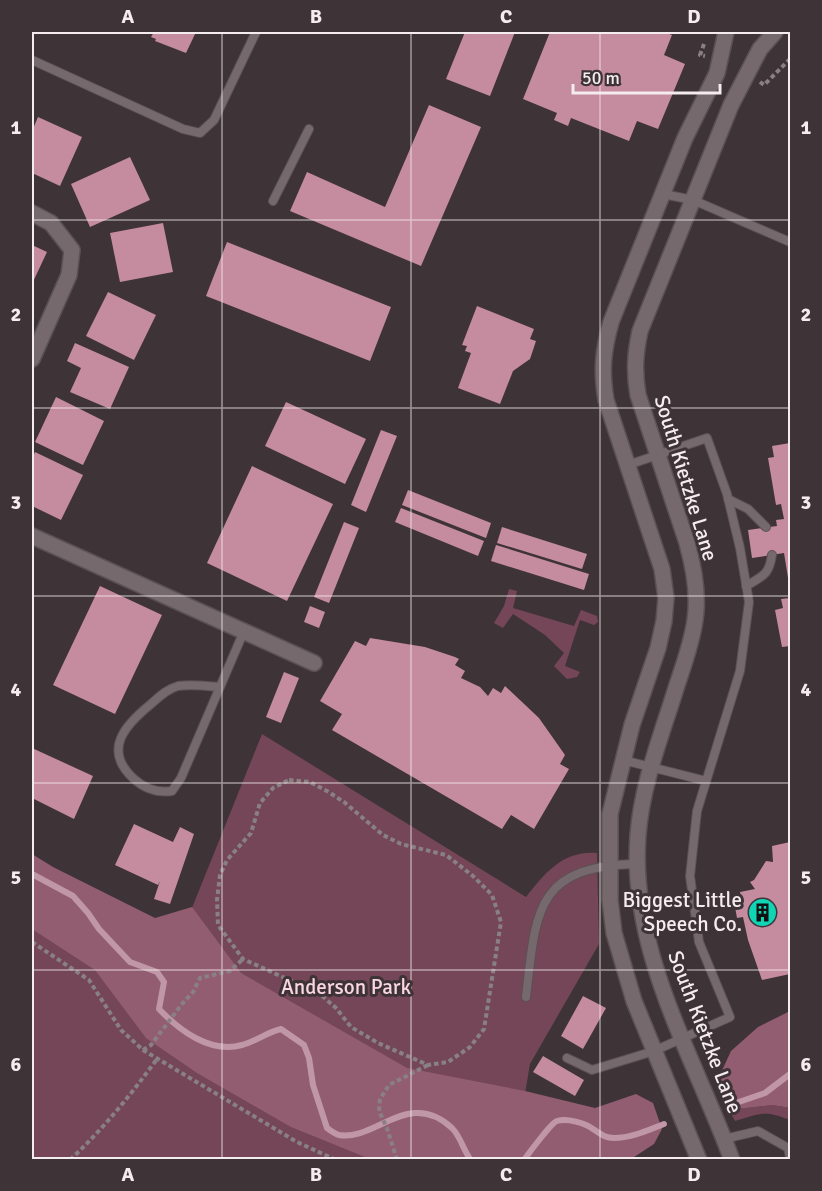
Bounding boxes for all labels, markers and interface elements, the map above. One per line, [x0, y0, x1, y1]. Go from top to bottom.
text: A [122, 4, 135, 29]
text: B [310, 4, 322, 29]
text: C [500, 4, 512, 29]
text: D [687, 4, 701, 29]
scale bar [573, 57, 720, 95]
text: 50 m [582, 67, 620, 89]
text: 1 [11, 115, 22, 140]
text: 1 [801, 115, 812, 140]
text: 2 [11, 302, 21, 327]
text: 2 [801, 302, 811, 327]
street label: South Kietzke Lane [648, 392, 724, 564]
text: 3 [11, 490, 21, 515]
text: 3 [801, 490, 811, 515]
text: 4 [11, 677, 22, 702]
text: 4 [801, 677, 812, 702]
text: 5 [11, 865, 21, 890]
text: 5 [801, 865, 811, 890]
place label: Biggest Little Speech Co. [622, 887, 742, 937]
building icon: Biggest Little Speech Co. [747, 896, 779, 928]
street label: South Kietzke Lane [662, 947, 748, 1117]
park label: Anderson Park [281, 974, 412, 1000]
text: 6 [11, 1052, 22, 1077]
text: 6 [801, 1052, 812, 1077]
text: A [122, 1162, 135, 1187]
text: B [310, 1162, 322, 1187]
text: C [500, 1162, 512, 1187]
text: D [687, 1162, 701, 1187]

